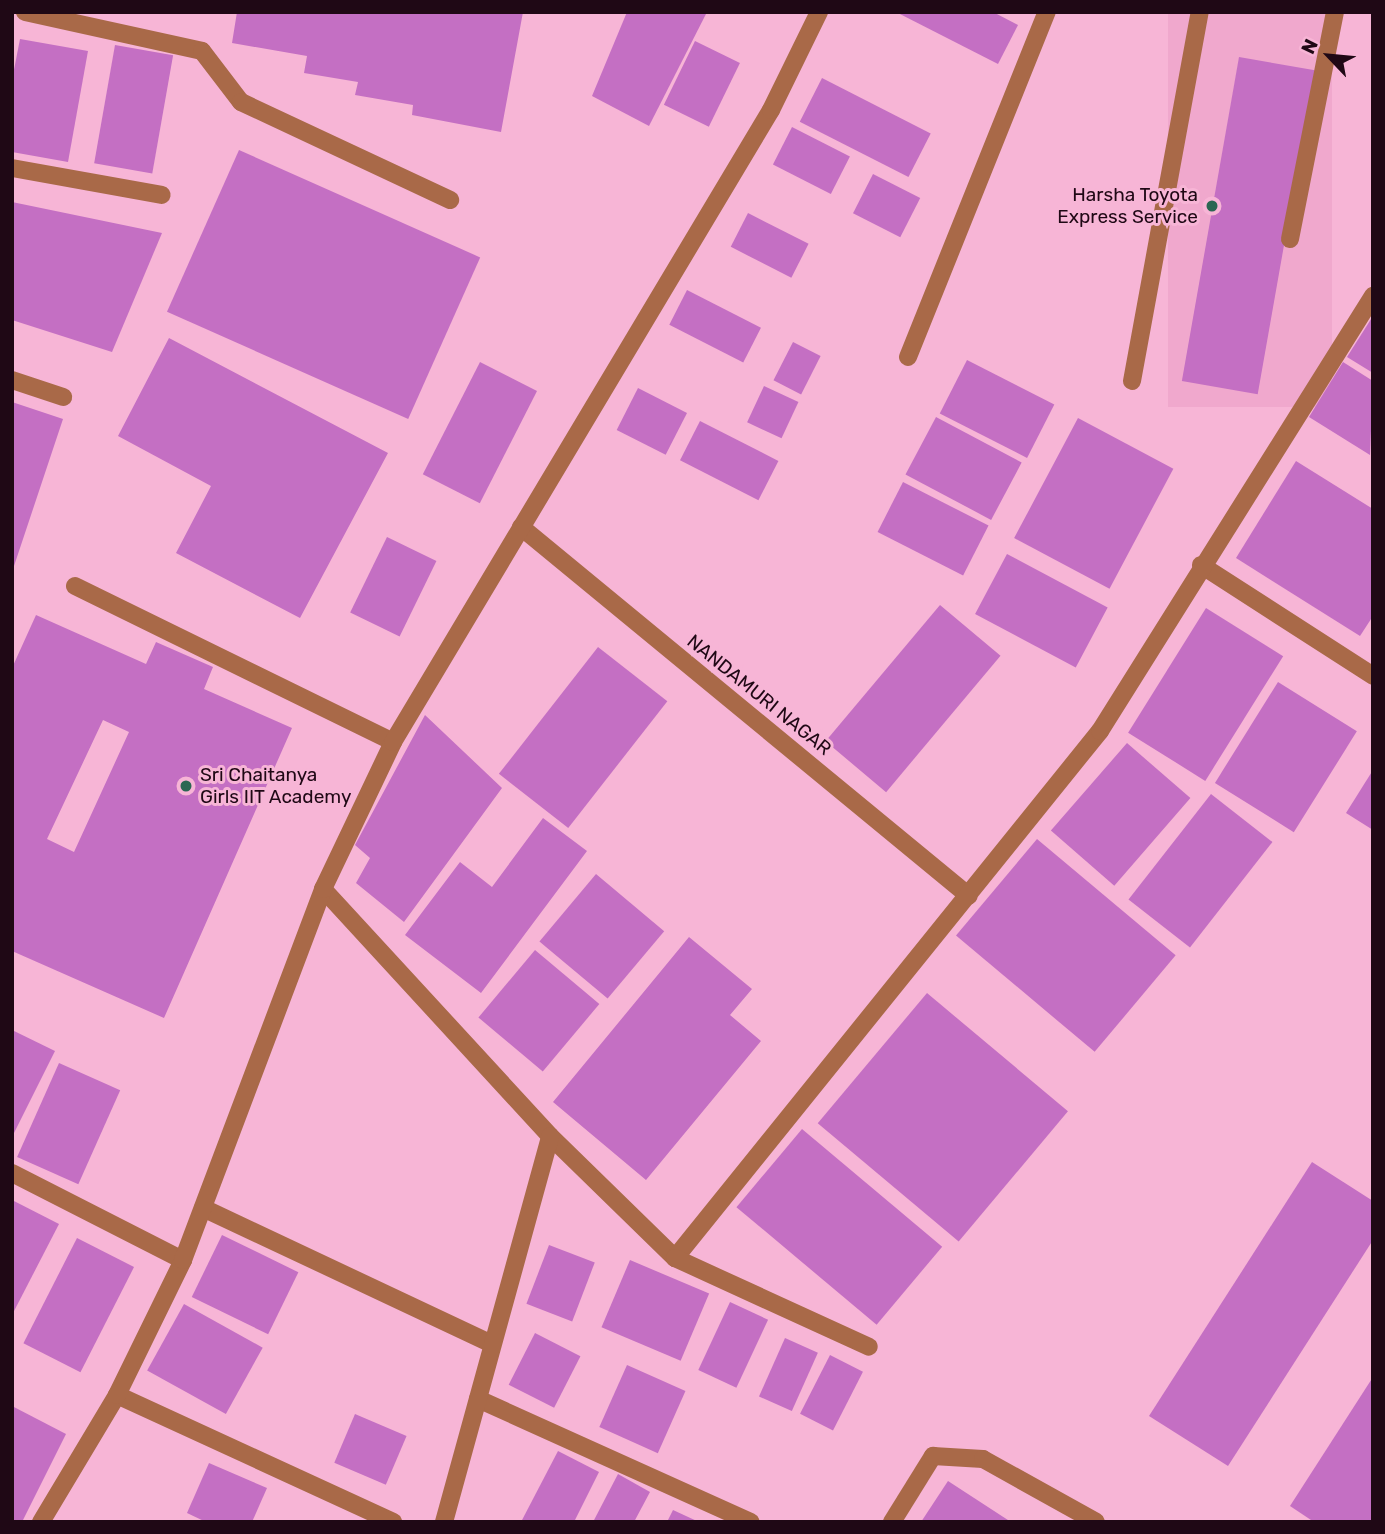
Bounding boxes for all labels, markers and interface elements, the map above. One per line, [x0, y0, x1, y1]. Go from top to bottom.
north arrow [1294, 21, 1364, 91]
text: N [1296, 35, 1323, 58]
place label: Harsha Toyota Express Service [1057, 184, 1198, 228]
marker: Harsha Toyota Express Service [1204, 198, 1220, 214]
street label: NANDAMURI NAGAR [682, 630, 836, 760]
place label: Sri Chaitanya Girls IIT Academy [200, 764, 352, 808]
marker: Sri Chaitanya Girls IIT Academy [178, 778, 194, 794]

